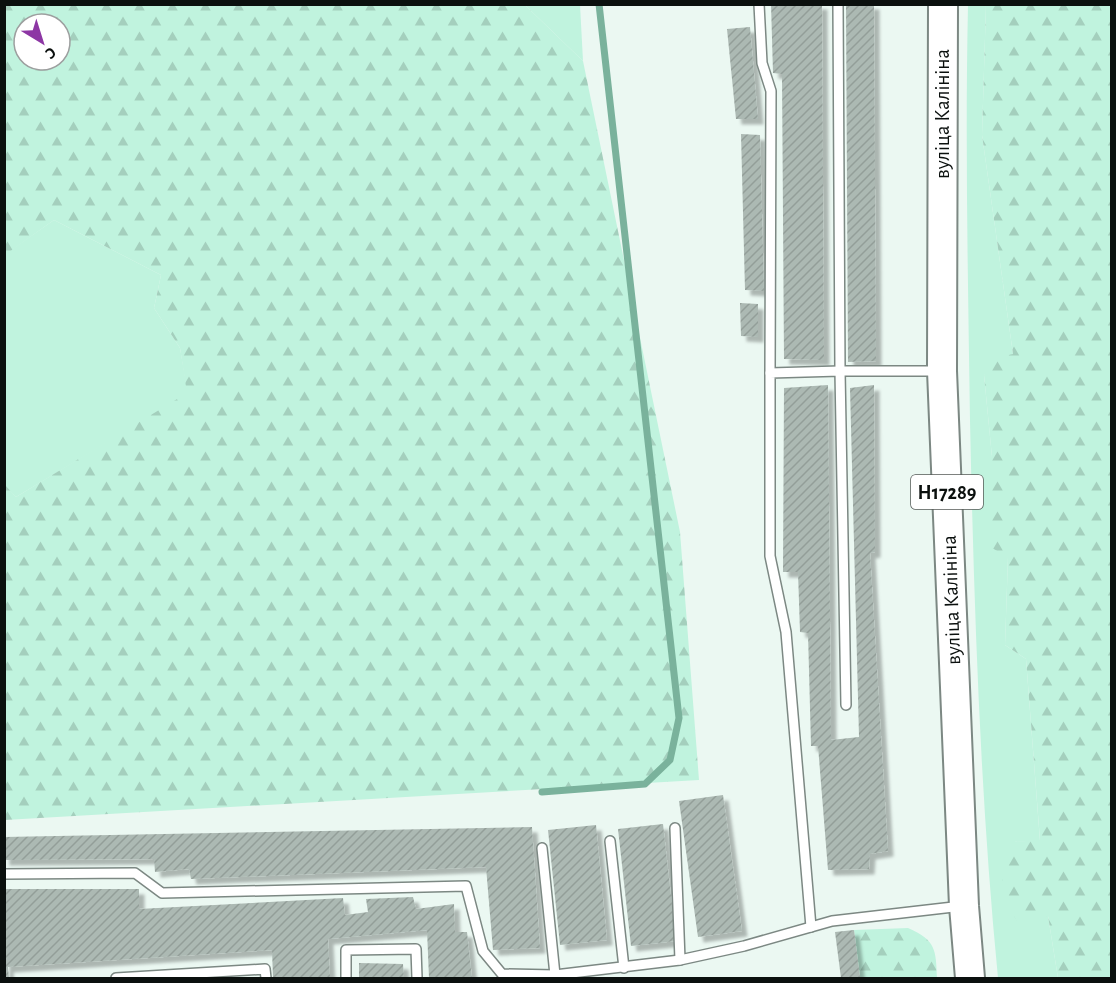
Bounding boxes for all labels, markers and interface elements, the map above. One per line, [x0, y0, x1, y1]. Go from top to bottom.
north arrow [12, 12, 72, 72]
text: С [42, 44, 59, 62]
street label: вуліца Калініна [932, 49, 953, 179]
road number: Н17289 [911, 475, 983, 509]
street label: вуліца Калініна [939, 534, 964, 665]

